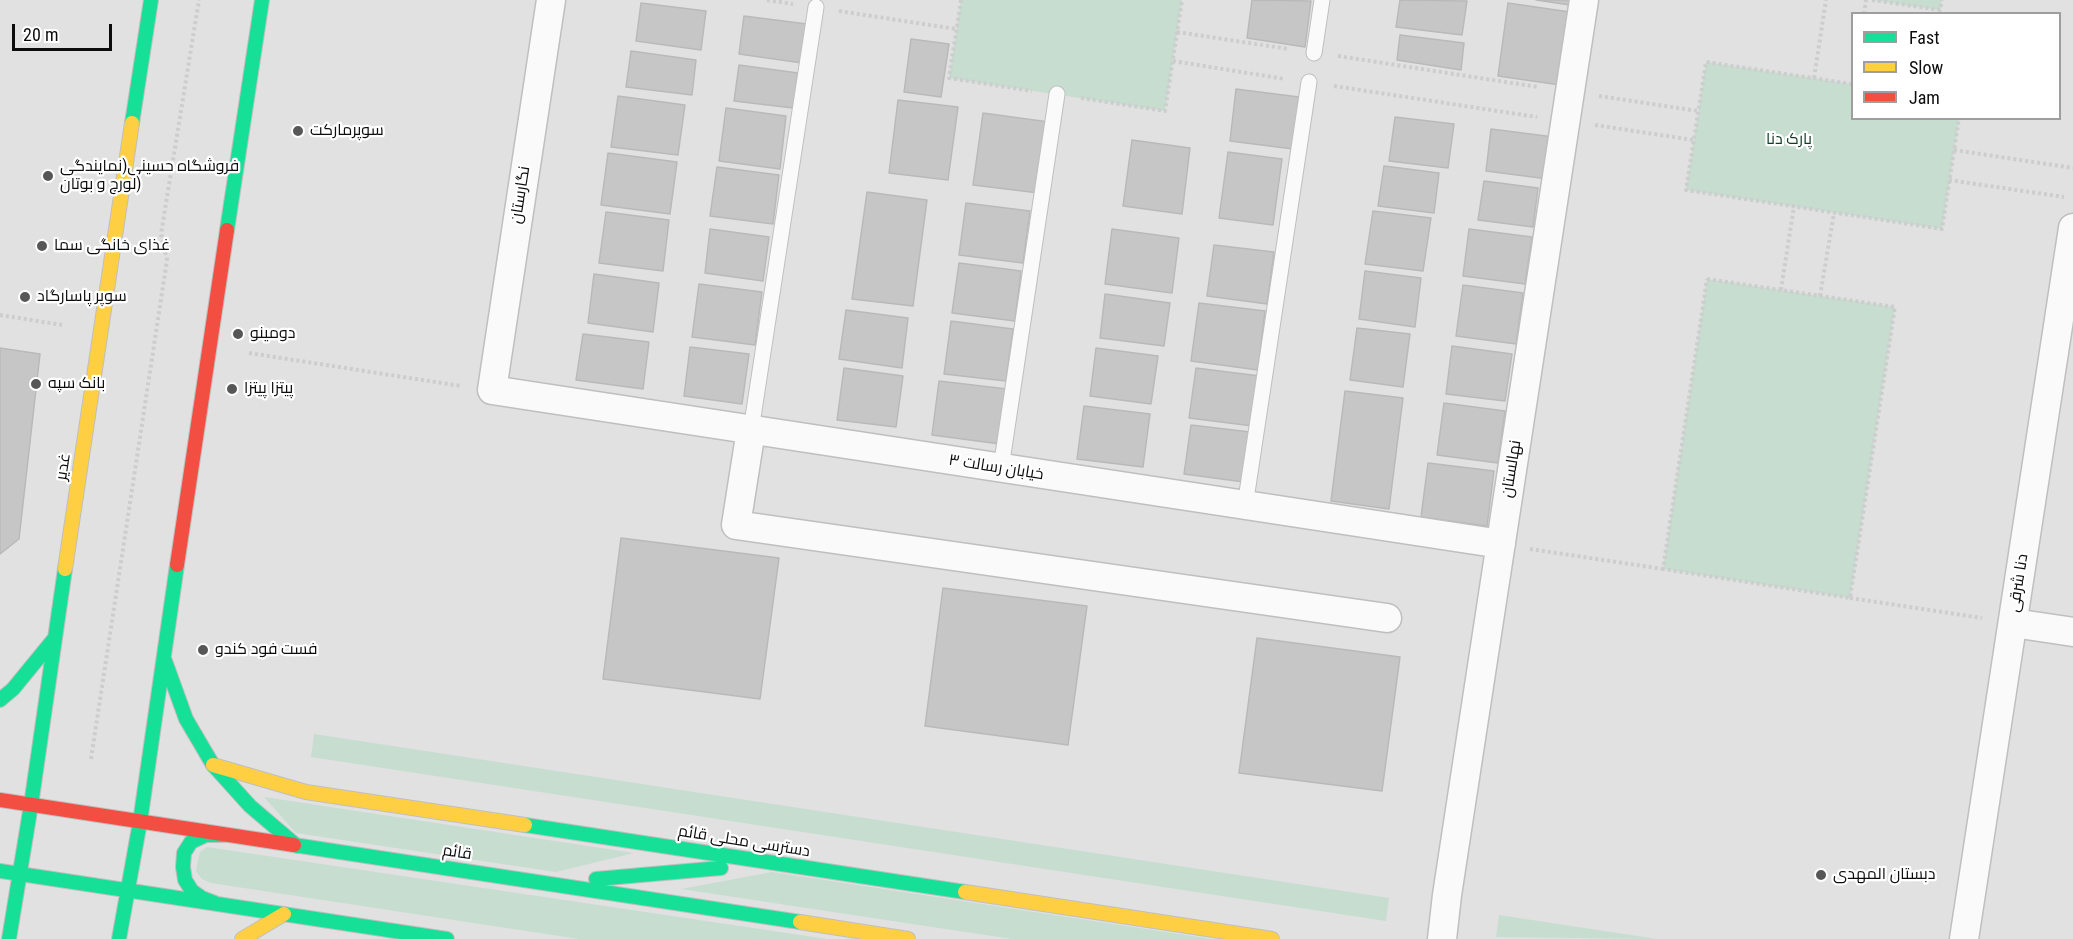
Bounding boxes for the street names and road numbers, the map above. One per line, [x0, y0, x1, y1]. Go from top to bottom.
street label: نگارستان [507, 165, 535, 225]
street label: نهالستان [1498, 439, 1526, 499]
street label: خیابان رسالت ۳ [947, 451, 1045, 485]
street label: غدیر [52, 452, 76, 482]
street label: دنا شرقی [2005, 552, 2033, 614]
street label: دسترسی محلی قائم [677, 822, 811, 862]
street label: قائم [441, 841, 473, 865]

